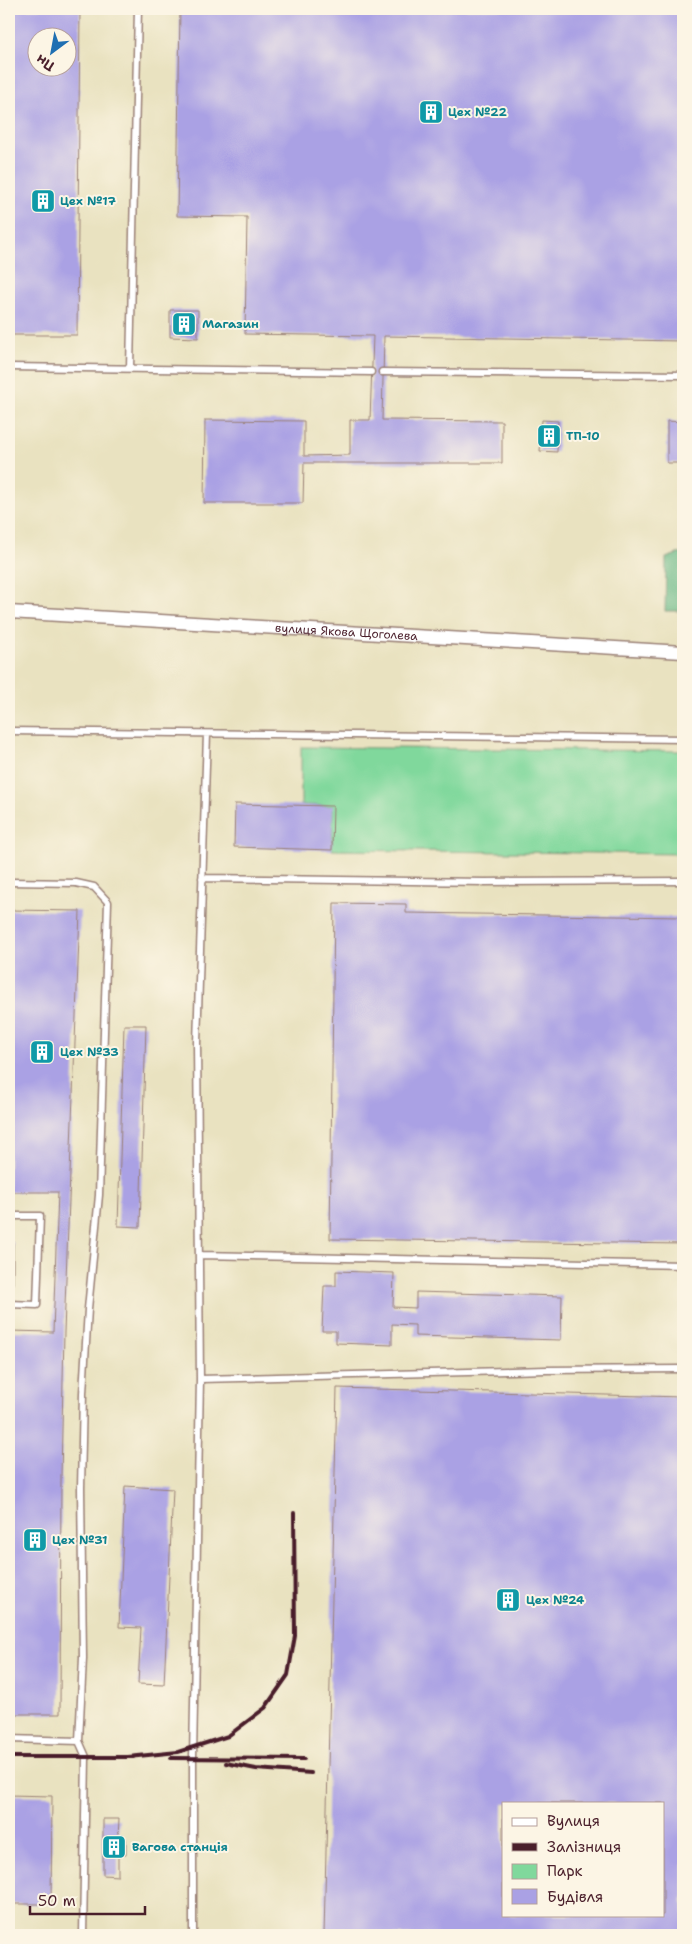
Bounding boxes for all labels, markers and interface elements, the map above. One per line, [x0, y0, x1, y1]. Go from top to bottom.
north arrow [28, 28, 78, 78]
text: Пн [32, 50, 58, 76]
building icon: Цех №22 [418, 99, 444, 125]
place label: Цех №22 [448, 104, 507, 120]
building icon: Цех №17 [30, 188, 56, 214]
place label: Цех №17 [60, 193, 116, 209]
building icon: Магазин [171, 311, 197, 337]
place label: Магазин [202, 316, 259, 332]
building icon: ТП-10 [536, 423, 562, 449]
place label: ТП-10 [566, 428, 600, 444]
street label: вулиця Якова Щоголева [275, 620, 419, 644]
building icon: Цех №33 [29, 1039, 55, 1065]
place label: Цех №33 [60, 1044, 119, 1060]
building icon: Цех №31 [22, 1527, 48, 1553]
place label: Цех №31 [52, 1532, 107, 1548]
building icon: Цех №24 [495, 1587, 521, 1613]
place label: Цех №24 [526, 1592, 585, 1608]
legend [502, 1802, 664, 1916]
text: Вулиця [547, 1811, 600, 1831]
building icon: Вагова станція [101, 1834, 127, 1860]
text: Залізниця [547, 1837, 621, 1857]
place label: Вагова станція [132, 1839, 228, 1855]
text: Парк [547, 1861, 583, 1881]
scale bar [30, 1884, 145, 1916]
text: Будівля [547, 1887, 603, 1907]
text: 50 m [38, 1891, 76, 1911]

